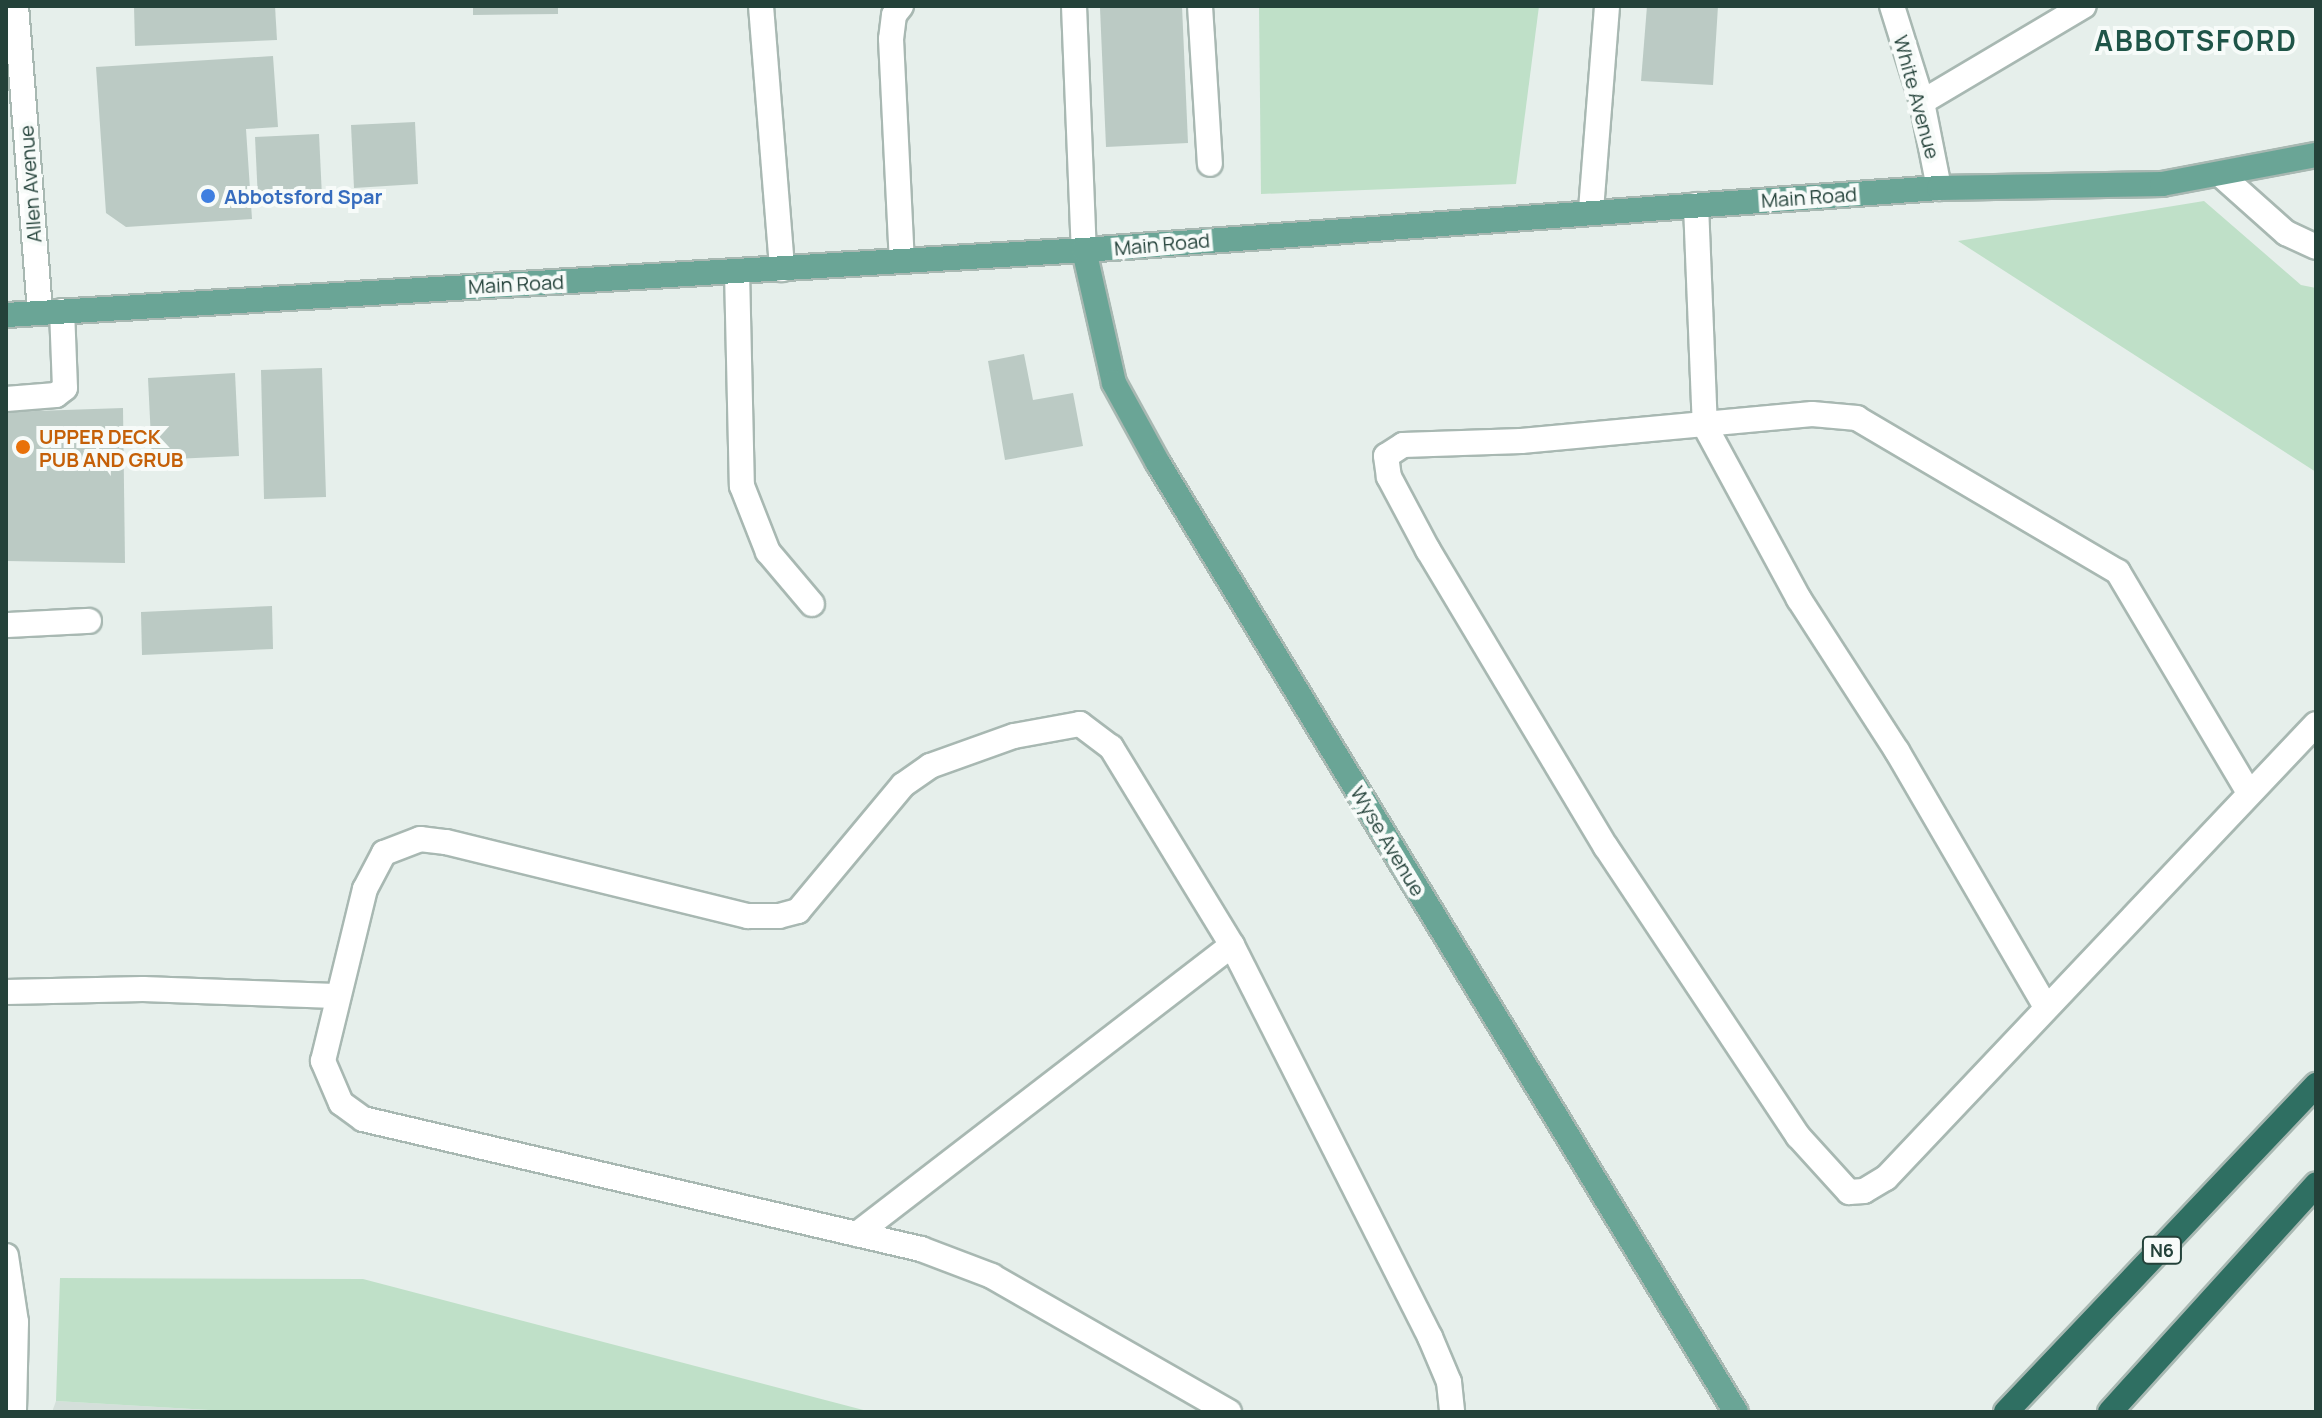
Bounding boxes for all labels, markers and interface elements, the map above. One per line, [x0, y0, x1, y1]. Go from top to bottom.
district label: ABBOTSFORD [2094, 23, 2298, 57]
street label: White Avenue [1889, 33, 1945, 161]
street label: Allen Avenue [14, 124, 46, 244]
street label: Main Road [1760, 182, 1858, 212]
place label: Abbotsford Spar [224, 184, 383, 208]
marker: Abbotsford Spar [199, 187, 217, 205]
street label: Main Road [1113, 228, 1211, 260]
street label: Main Road [468, 270, 564, 298]
place label: UPPER DECK PUB AND GRUB [39, 424, 183, 471]
marker: UPPER DECK PUB AND GRUB [14, 438, 32, 456]
street label: Wyse Avenue [1346, 782, 1430, 900]
road number: N6 [2140, 1236, 2184, 1264]

